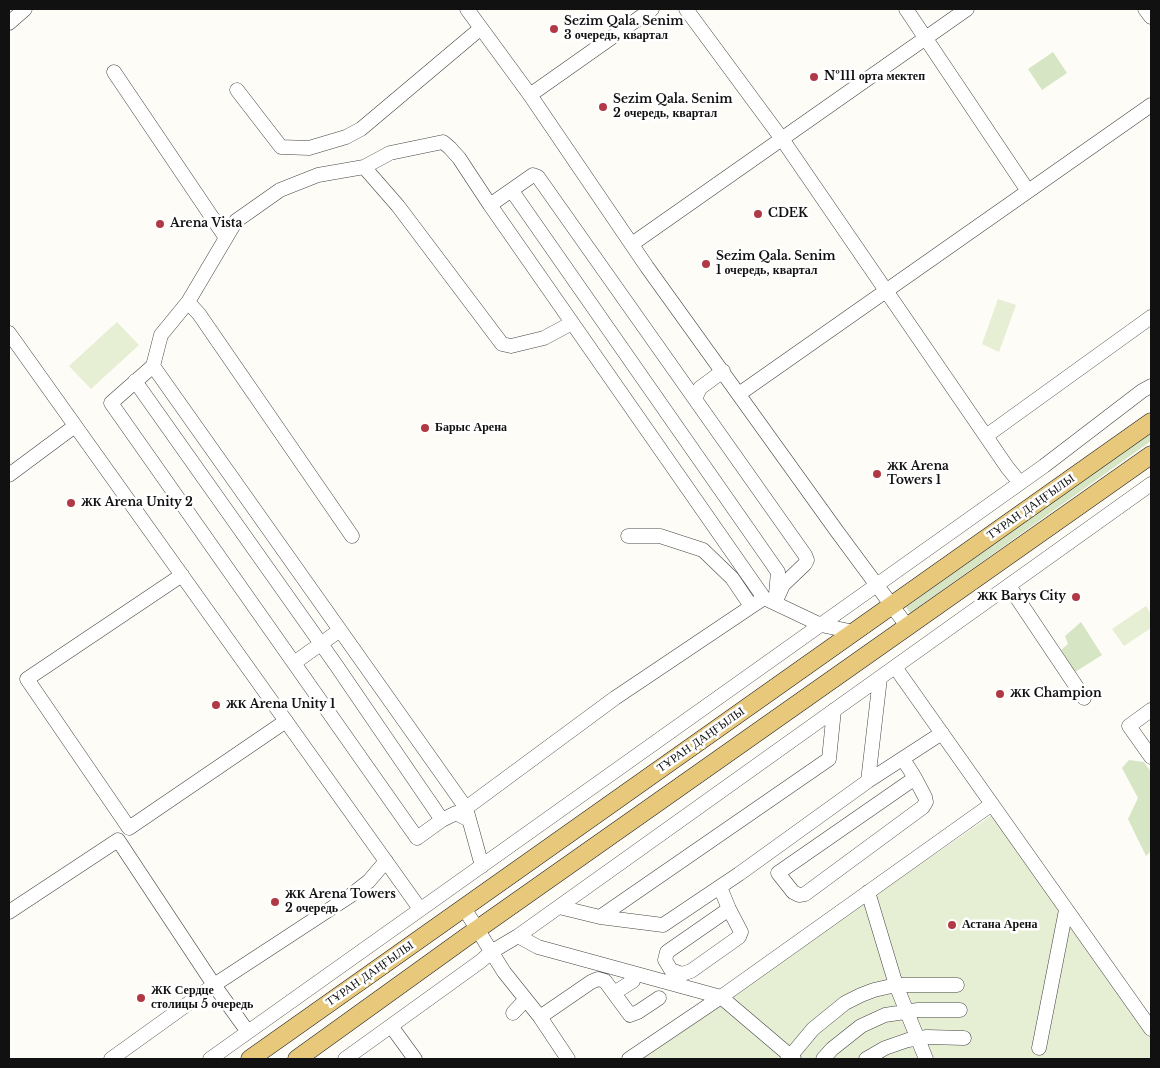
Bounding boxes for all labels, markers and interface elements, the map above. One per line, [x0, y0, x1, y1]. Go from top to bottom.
place label: Sezim Qala. Senim 3 очередь, квартал [564, 15, 684, 43]
marker: Sezim Qala. Senim 3 очередь, квартал [548, 23, 560, 35]
place label: №111 орта мектеп [824, 70, 925, 84]
marker: №111 орта мектеп [808, 71, 820, 83]
place label: Sezim Qala. Senim 2 очередь, квартал [613, 93, 733, 121]
marker: Sezim Qala. Senim 2 очередь, квартал [597, 101, 609, 113]
place label: CDEK [768, 207, 808, 221]
marker: CDEK [752, 208, 764, 220]
place label: Arena Vista [170, 217, 242, 231]
marker: Arena Vista [154, 218, 166, 230]
place label: Sezim Qala. Senim 1 очередь, квартал [716, 250, 836, 278]
marker: Sezim Qala. Senim 1 очередь, квартал [700, 258, 712, 270]
place label: Барыс Арена [435, 421, 507, 435]
marker: Барыс Арена [419, 422, 431, 434]
place label: ЖК Arena Towers 1 [887, 460, 949, 488]
marker: ЖК Arena Towers 1 [871, 468, 883, 480]
street label: ТҰРАН ДАҢҒЫЛЫ [985, 471, 1077, 543]
place label: ЖК Arena Unity 2 [81, 496, 193, 510]
marker: ЖК Arena Unity 2 [65, 497, 77, 509]
place label: ЖК Barys City [977, 590, 1066, 604]
marker: ЖК Barys City [1070, 591, 1082, 603]
place label: ЖК Champion [1010, 687, 1102, 701]
marker: ЖК Champion [994, 688, 1006, 700]
place label: ЖК Arena Unity 1 [226, 698, 335, 712]
marker: ЖК Arena Unity 1 [210, 699, 222, 711]
street label: ТҰРАН ДАҢҒЫЛЫ [655, 704, 747, 776]
place label: ЖК Arena Towers 2 очередь [285, 888, 396, 916]
marker: ЖК Arena Towers 2 очередь [269, 896, 281, 908]
place label: Астана Арена [962, 918, 1037, 932]
marker: Астана Арена [946, 919, 958, 931]
street label: ТҰРАН ДАҢҒЫЛЫ [324, 938, 416, 1010]
place label: ЖК Сердце столицы 5 очередь [151, 984, 253, 1012]
marker: ЖК Сердце столицы 5 очередь [135, 992, 147, 1004]

